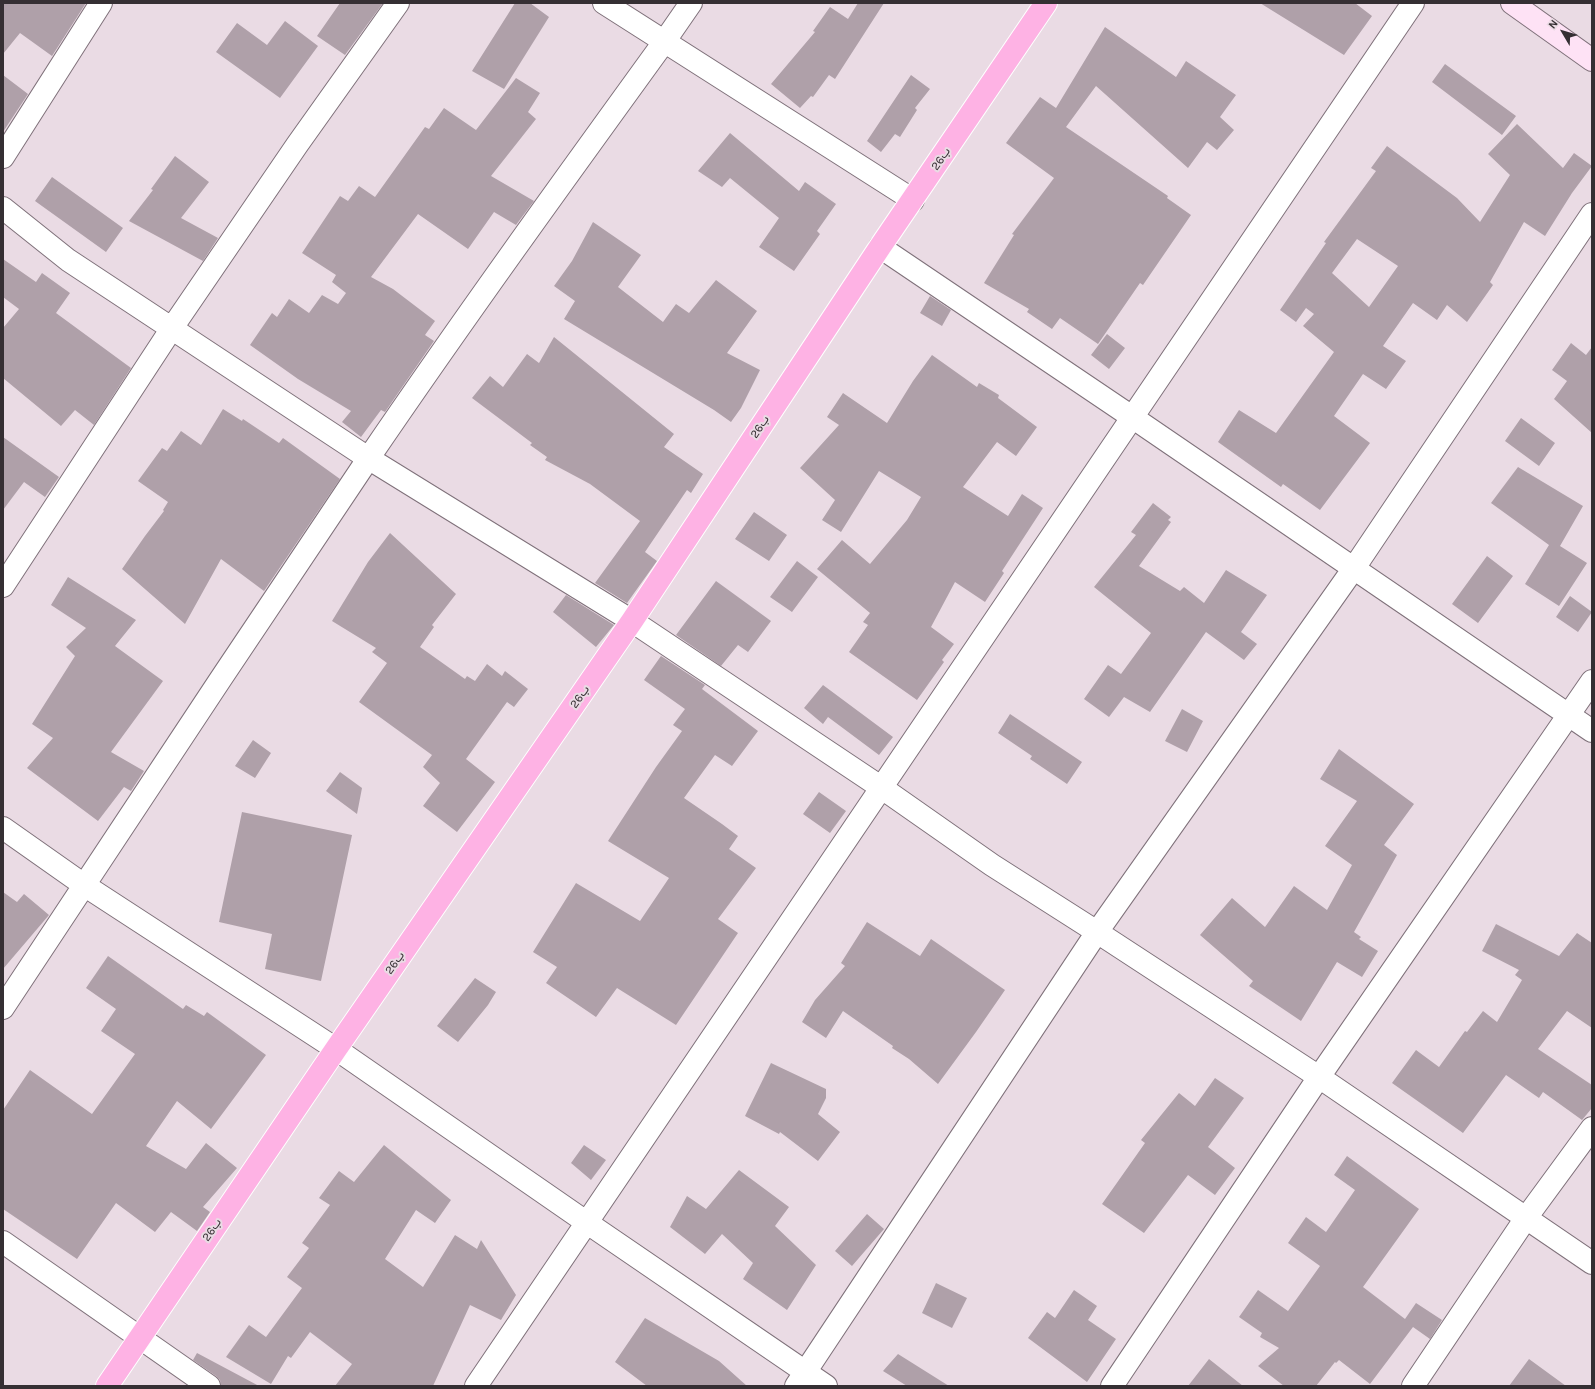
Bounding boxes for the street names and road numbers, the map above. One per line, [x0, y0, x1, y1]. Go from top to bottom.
street label: 26ب [928, 145, 954, 173]
street label: 26ب [747, 413, 773, 441]
street label: 26ب [567, 683, 593, 711]
street label: 26ب [382, 949, 408, 977]
street label: 26ب [199, 1216, 225, 1244]

